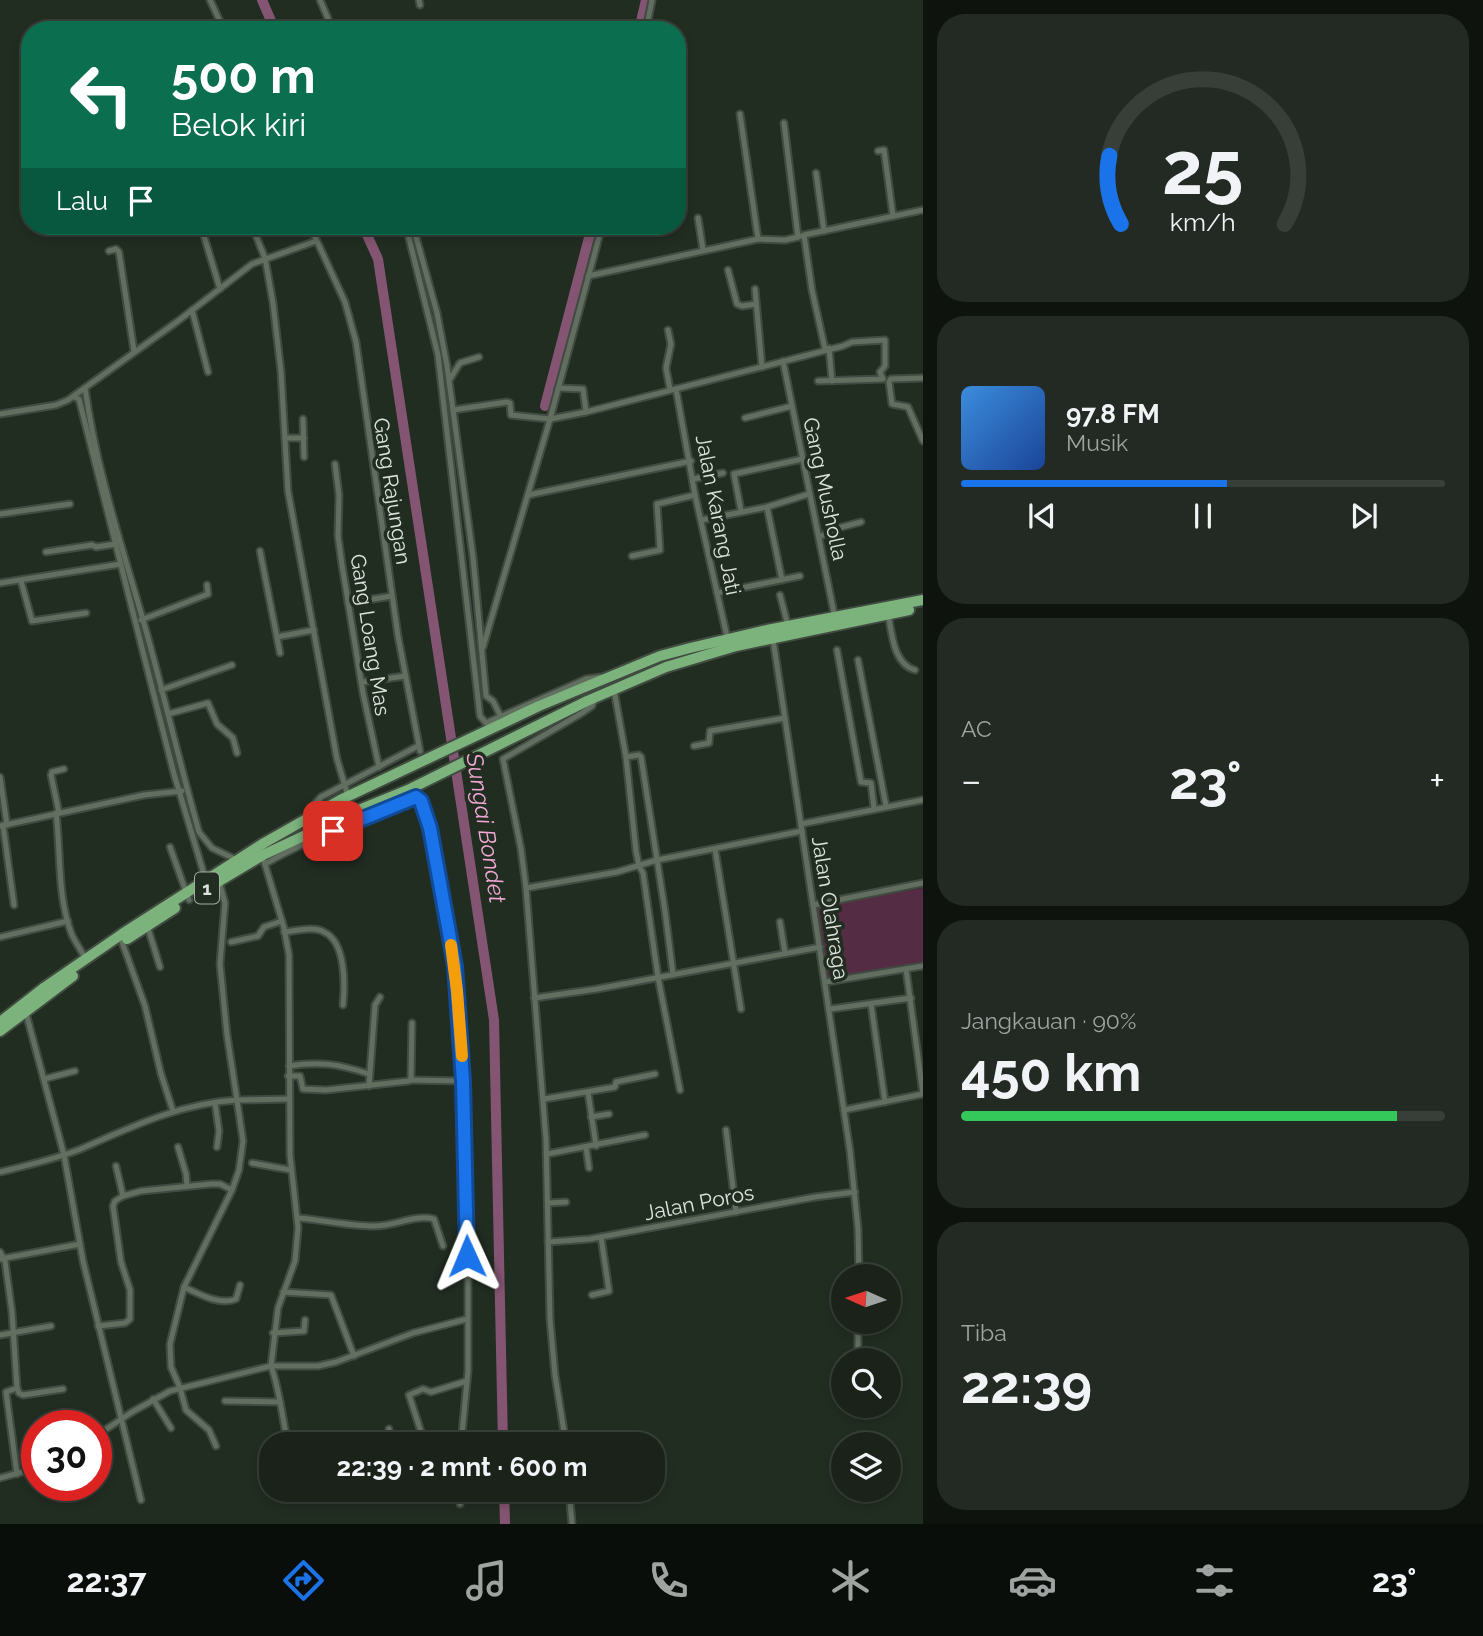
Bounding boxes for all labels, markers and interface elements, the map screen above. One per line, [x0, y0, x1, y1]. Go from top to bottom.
text: 500 m [171, 47, 316, 104]
icon: left [56, 49, 147, 140]
text: Belok kiri [171, 106, 306, 143]
text: 25 [1162, 126, 1244, 211]
icon: arrive [122, 182, 160, 220]
text: Lalu [56, 186, 108, 216]
text: km/h [1170, 207, 1236, 237]
text: 97.8 FM [1066, 399, 1160, 429]
street label: Gang Musholla [798, 415, 853, 563]
street label: Gang Rajungan [369, 416, 416, 566]
text: Musik [1066, 429, 1128, 456]
street label: Jalan Karang Jati [691, 433, 746, 597]
icon: previous [1023, 497, 1061, 535]
icon: pause [1184, 497, 1222, 535]
icon: next [1345, 497, 1383, 535]
street label: Gang Loang Mas [345, 552, 396, 718]
text: AC [961, 715, 992, 742]
water label: Sungai Bondet [461, 750, 512, 905]
text: 23° [1169, 750, 1242, 811]
text: − [961, 758, 981, 803]
text: + [1429, 758, 1445, 803]
pin [303, 801, 363, 861]
icon: arrive [314, 812, 352, 850]
street label: Jalan Olahraga [807, 835, 854, 981]
road number: 1 [195, 873, 219, 904]
text: Jangkauan · 90% [961, 1007, 1136, 1034]
text: 450 km [961, 1042, 1141, 1103]
street label: Jalan Poros [642, 1180, 756, 1225]
position arrow [430, 1219, 504, 1293]
north arrow [831, 1264, 901, 1334]
map controls [831, 1264, 901, 1502]
text: Tiba [961, 1319, 1007, 1346]
button: search [831, 1348, 901, 1418]
text: 22:39 [961, 1354, 1092, 1415]
speed limit sign: 30 [21, 1410, 112, 1501]
button: layers [831, 1432, 901, 1502]
text: 22:39 · 2 mnt · 600 m [336, 1452, 588, 1482]
icon: directions [279, 1556, 328, 1605]
icon: music [462, 1556, 511, 1605]
icon: phone [644, 1556, 693, 1605]
icon: climate [826, 1556, 875, 1605]
icon: car [1008, 1556, 1057, 1605]
icon: filters [1190, 1556, 1239, 1605]
text: 22:37 [67, 1562, 146, 1599]
text: 23° [1372, 1562, 1416, 1599]

